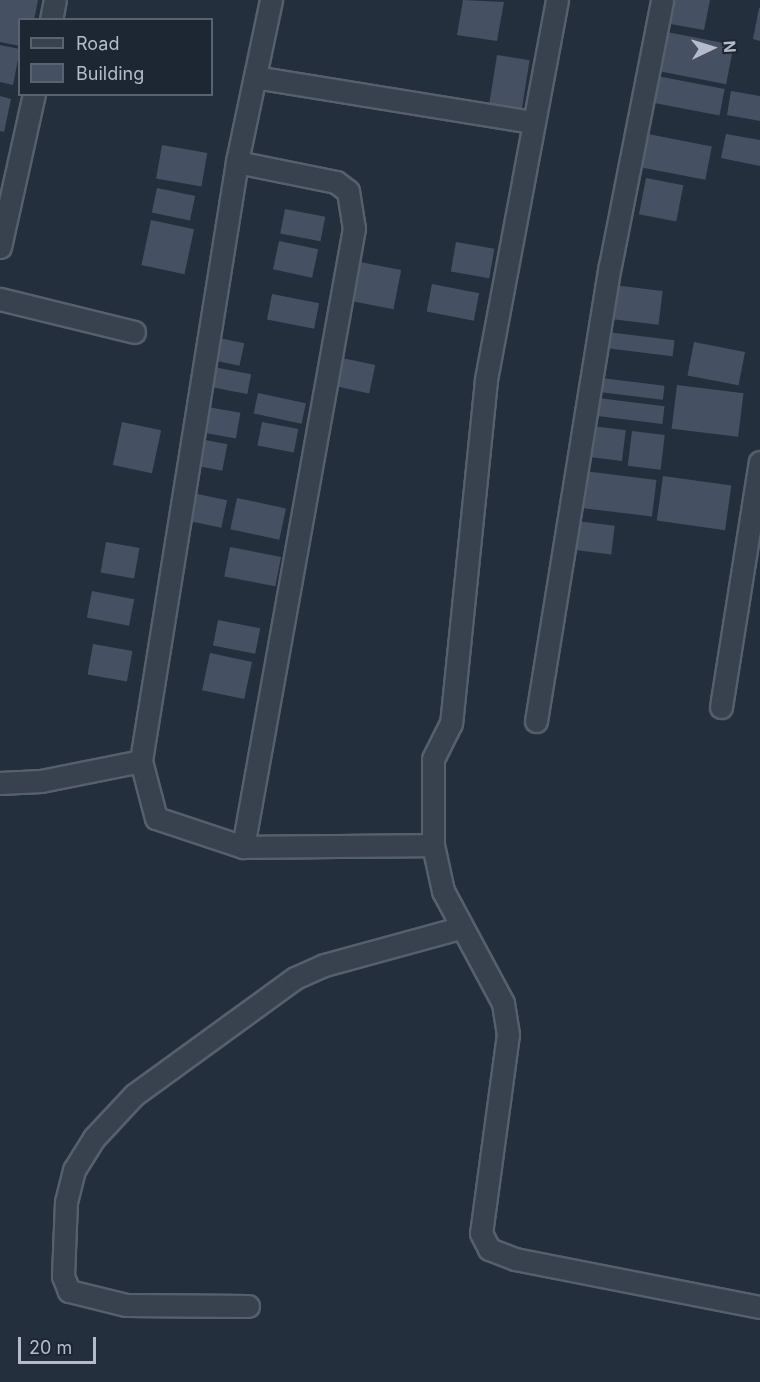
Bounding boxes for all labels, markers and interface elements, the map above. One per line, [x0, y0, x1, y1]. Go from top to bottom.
legend [18, 18, 213, 96]
north arrow [682, 18, 742, 78]
text: Road [76, 33, 119, 54]
text: N [720, 40, 740, 54]
text: Building [76, 63, 144, 84]
scale bar [21, 1325, 99, 1363]
text: 20 m [29, 1337, 72, 1358]

